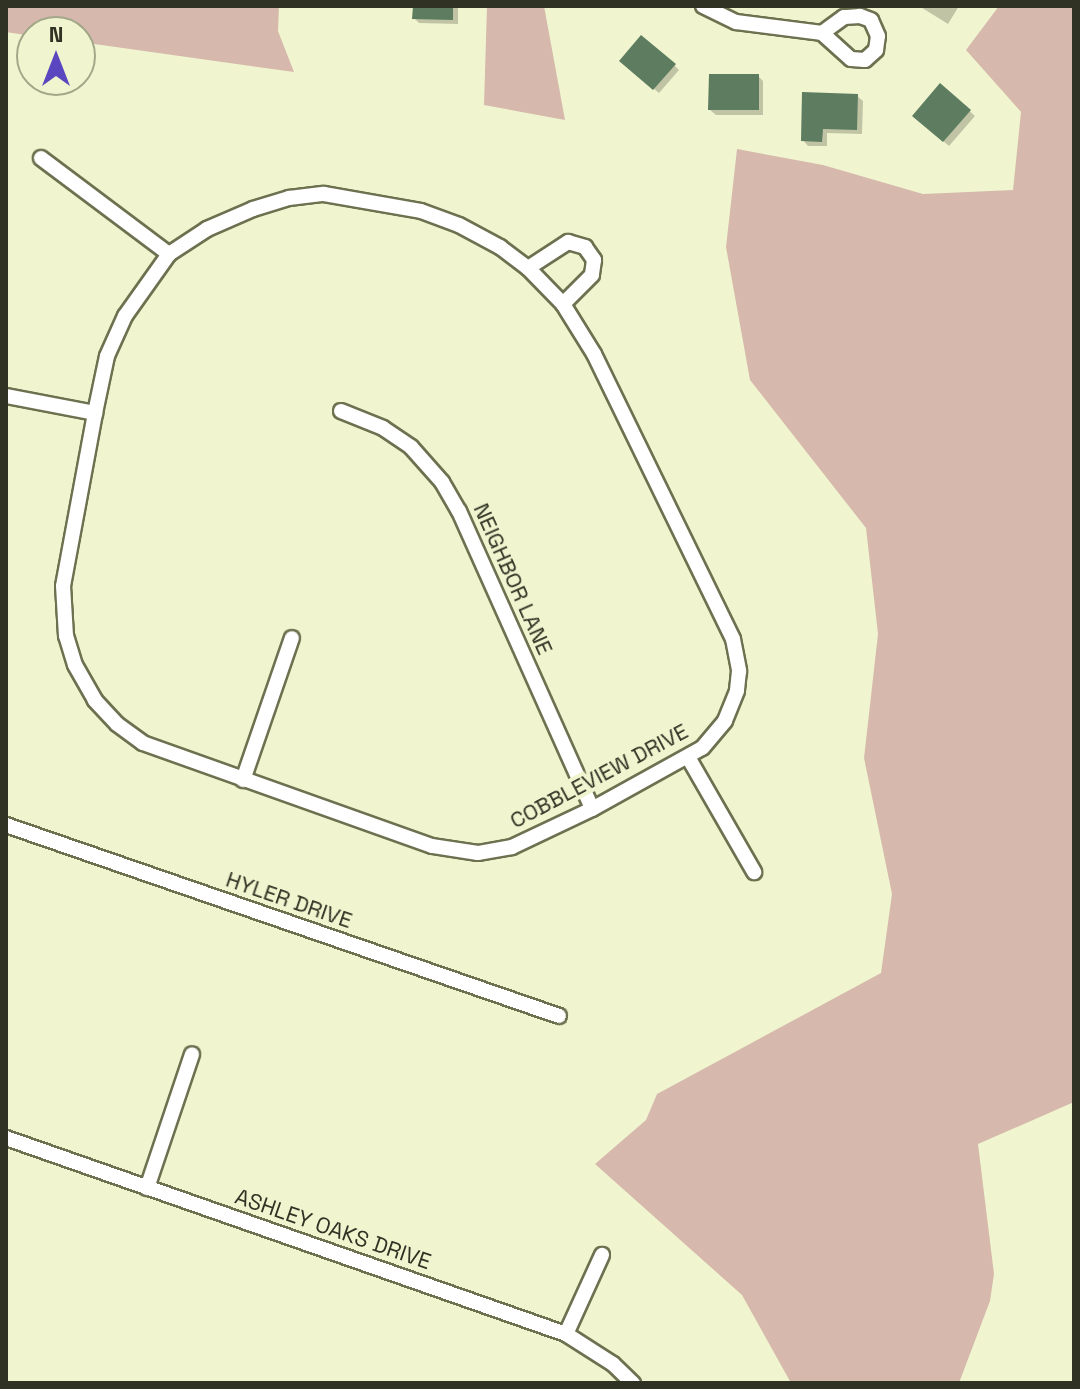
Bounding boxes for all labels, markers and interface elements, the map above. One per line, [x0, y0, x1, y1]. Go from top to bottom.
north arrow [16, 16, 96, 96]
text: N [49, 20, 63, 48]
street label: NEIGHBOR LANE [468, 499, 558, 659]
street label: COBBLEVIEW DRIVE [505, 718, 693, 834]
street label: HYLER DRIVE [222, 866, 356, 934]
street label: ASHLEY OAKS DRIVE [231, 1183, 435, 1275]

